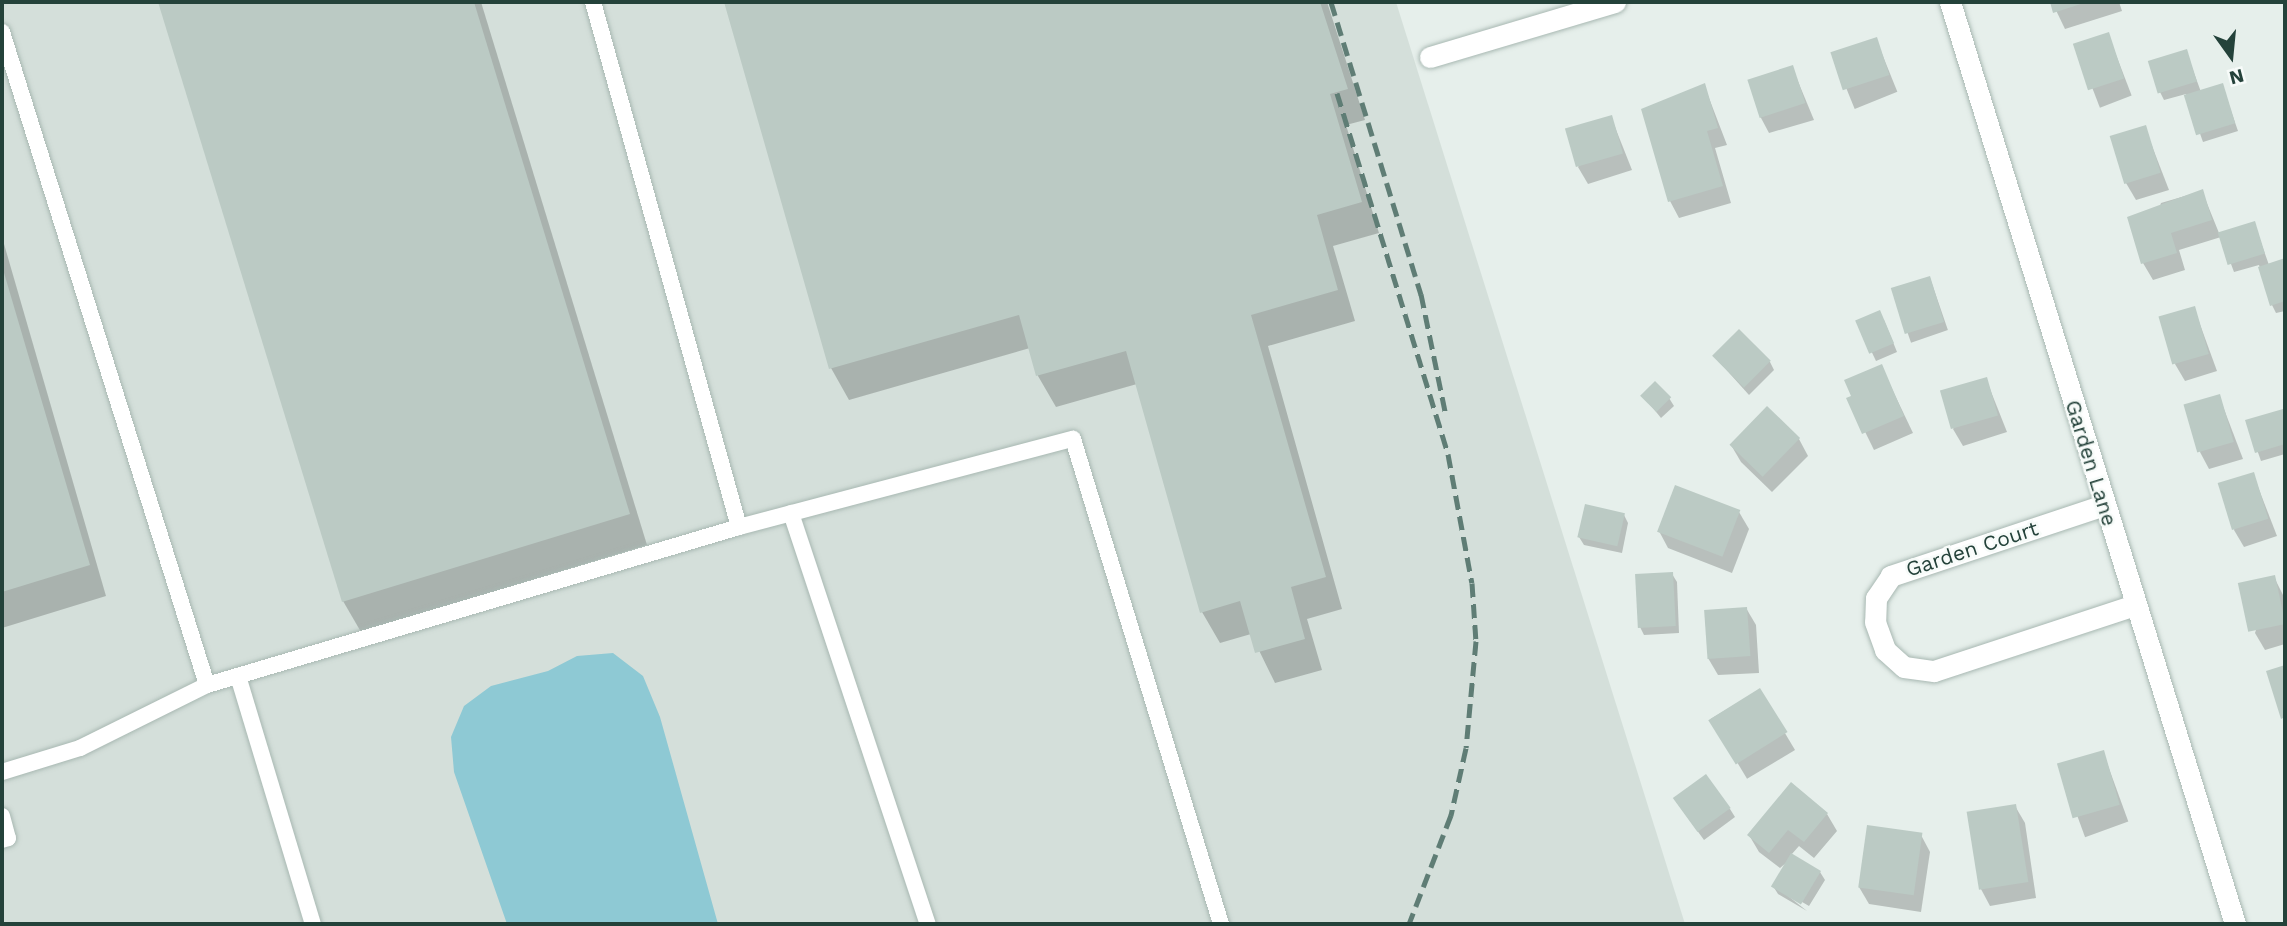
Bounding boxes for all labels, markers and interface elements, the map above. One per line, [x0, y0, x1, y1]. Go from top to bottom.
north arrow [2196, 21, 2266, 91]
text: N [2227, 64, 2246, 90]
street label: Garden Lane [2060, 397, 2122, 529]
street label: Garden Court [1903, 516, 2041, 582]

